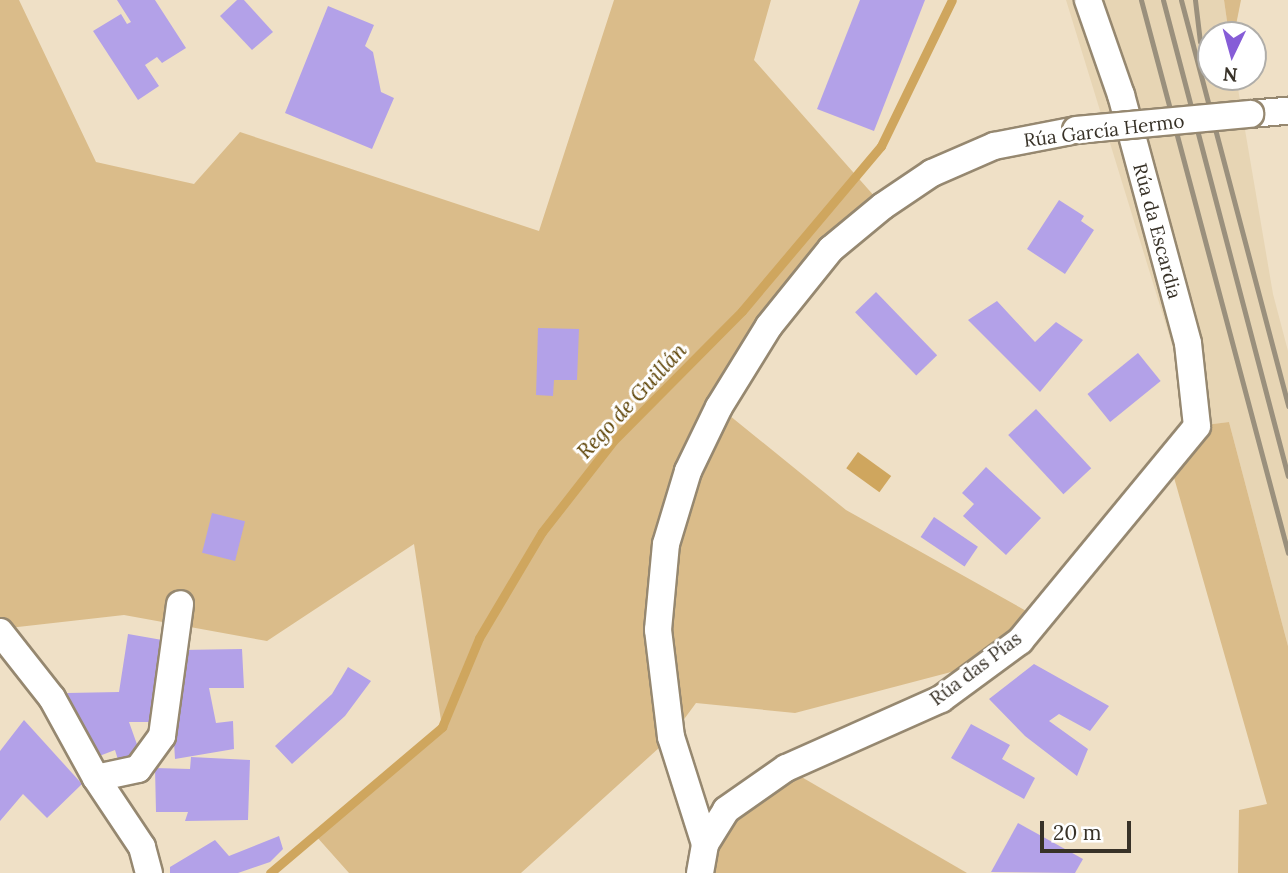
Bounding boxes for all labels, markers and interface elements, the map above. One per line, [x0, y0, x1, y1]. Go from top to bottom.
north arrow [1197, 21, 1267, 91]
text: N [1222, 62, 1239, 88]
street label: Rúa García Hermo [1022, 110, 1186, 152]
street label: Rúa da Escardia [1128, 161, 1186, 301]
water label: Rego de Guillán [572, 338, 692, 464]
street label: Rúa das Pías [926, 627, 1026, 711]
scale bar [1043, 806, 1134, 850]
text: 20 m [1053, 819, 1102, 846]

